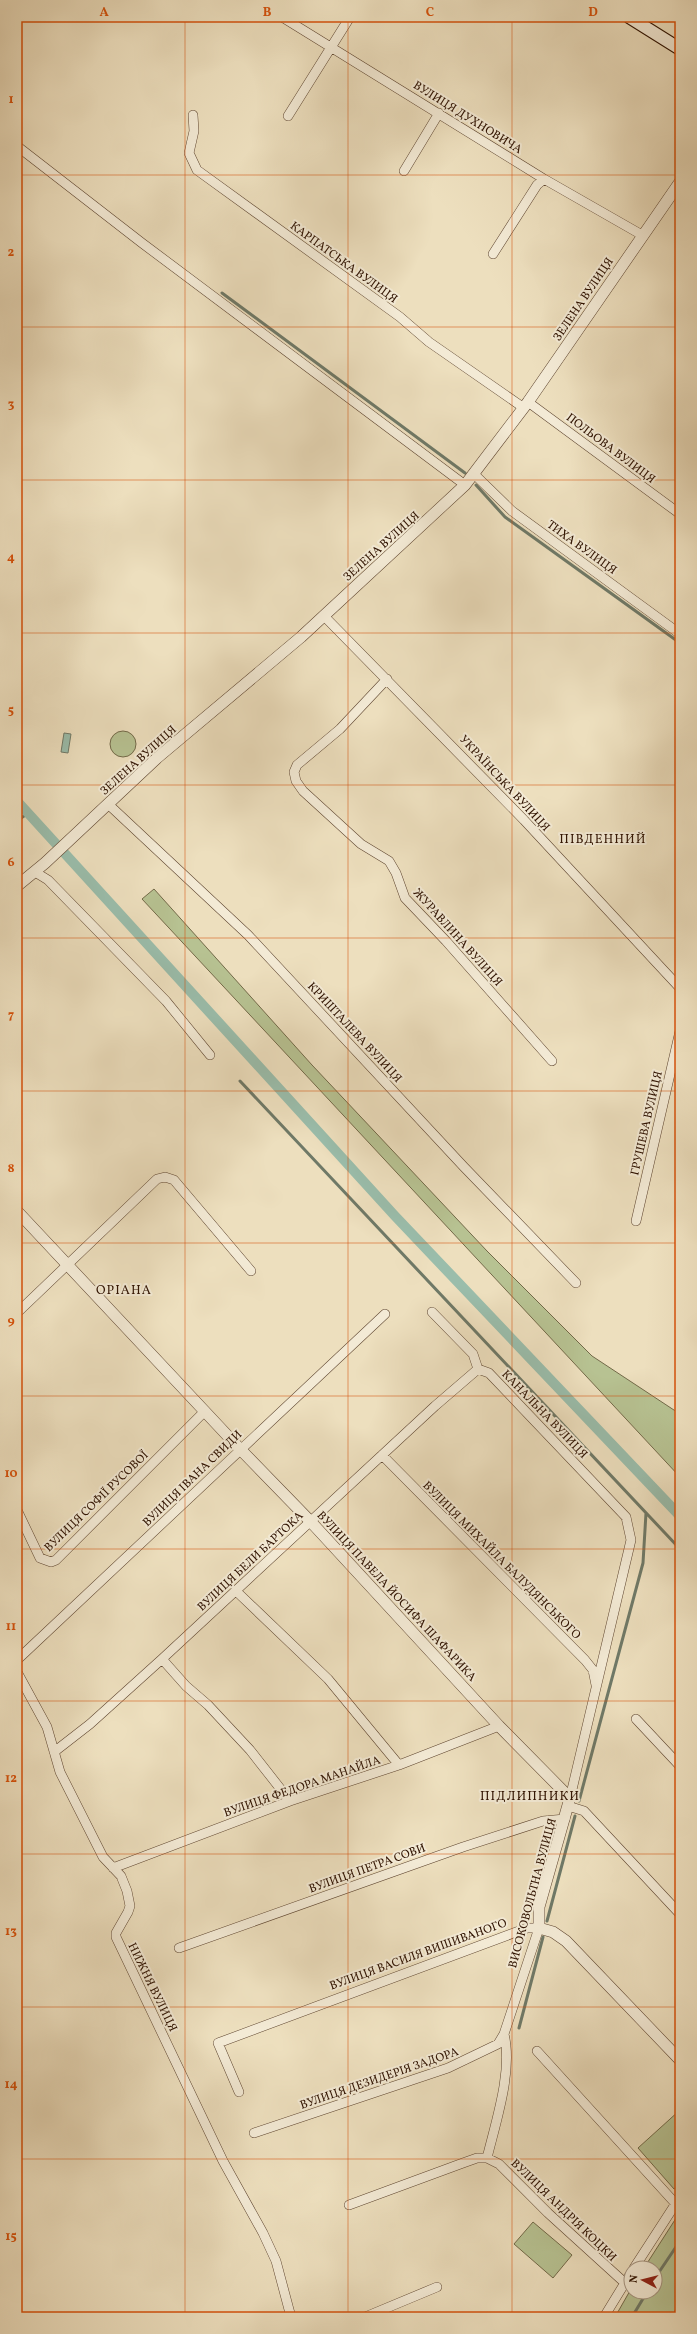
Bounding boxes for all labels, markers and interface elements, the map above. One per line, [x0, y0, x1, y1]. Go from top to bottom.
text: A [99, 4, 109, 22]
text: B [263, 4, 272, 22]
text: C [426, 4, 434, 22]
text: D [588, 4, 598, 22]
street label: ВУЛИЦЯ ДУХНОВИЧА [410, 78, 526, 158]
text: 1 [8, 91, 14, 109]
street label: КАРПАТСЬКА ВУЛИЦЯ [286, 218, 401, 307]
text: 2 [8, 244, 15, 262]
street label: ЗЕЛЕНА ВУЛИЦЯ [550, 254, 618, 344]
text: 3 [8, 396, 15, 414]
street label: ПОЛЬОВА ВУЛИЦЯ [562, 410, 659, 488]
street label: ЗЕЛЕНА ВУЛИЦЯ [340, 508, 423, 585]
street label: ТИХА ВУЛИЦЯ [543, 517, 620, 579]
text: 4 [7, 549, 15, 567]
text: 5 [8, 702, 14, 720]
street label: ЗЕЛЕНА ВУЛИЦЯ [97, 722, 180, 799]
street label: УКРАЇНСЬКА ВУЛИЦЯ [455, 731, 554, 836]
district label: ПІВДЕННИЙ [559, 831, 647, 849]
text: 6 [7, 854, 15, 872]
street label: ЖУРАВЛИНА ВУЛИЦЯ [409, 885, 506, 990]
street label: КРИШТАЛЕВА ВУЛИЦЯ [303, 979, 405, 1087]
text: 7 [8, 1007, 14, 1025]
street label: ГРУШЕВА ВУЛИЦЯ [627, 1069, 667, 1177]
text: 8 [7, 1160, 15, 1178]
district label: ОРІАНА [96, 1282, 152, 1300]
text: 9 [7, 1312, 15, 1330]
street label: КАНАЛЬНА ВУЛИЦЯ [498, 1367, 591, 1463]
street label: ВУЛИЦЯ ІВАНА СВИДИ [139, 1427, 246, 1530]
street label: ВУЛИЦЯ СОФІЇ РУСОВОЇ [40, 1447, 152, 1556]
text: 10 [4, 1465, 18, 1483]
street label: ВУЛИЦЯ МИХАЙЛА БАЛУДЯНСЬКОГО [419, 1477, 585, 1644]
street label: ВУЛИЦЯ ПАВЕЛА ЙОСИФА ШАФАРИКА [313, 1507, 481, 1686]
street label: ВУЛИЦЯ БЕЛИ БАРТОКА [194, 1508, 308, 1615]
text: 11 [6, 1618, 16, 1636]
street label: ВУЛИЦЯ ФЕДОРА МАНАЙЛА [221, 1751, 383, 1821]
text: 12 [5, 1770, 17, 1788]
district label: ПІДЛИПНИКИ [480, 1788, 580, 1806]
street label: ВИСОКОВОЛЬТНА ВУЛИЦЯ [505, 1816, 561, 1970]
street label: ВУЛИЦЯ ПЕТРА СОВИ [307, 1840, 428, 1898]
street label: ВУЛИЦЯ ВАСИЛЯ ВИШИВАНОГО [327, 1915, 509, 1995]
text: 13 [5, 1923, 17, 1941]
street label: НИЖНЯ ВУЛИЦЯ [124, 1940, 181, 2035]
street label: ВУЛИЦЯ ДЕЗИДЕРІЯ ЗАДОРА [298, 2044, 461, 2114]
text: 14 [4, 2076, 18, 2094]
street label: ВУЛИЦЯ АНДРІЯ КОЦКИ [507, 2156, 620, 2266]
text: 15 [5, 2228, 17, 2246]
north arrow [623, 2260, 663, 2300]
text: N [627, 2274, 642, 2284]

